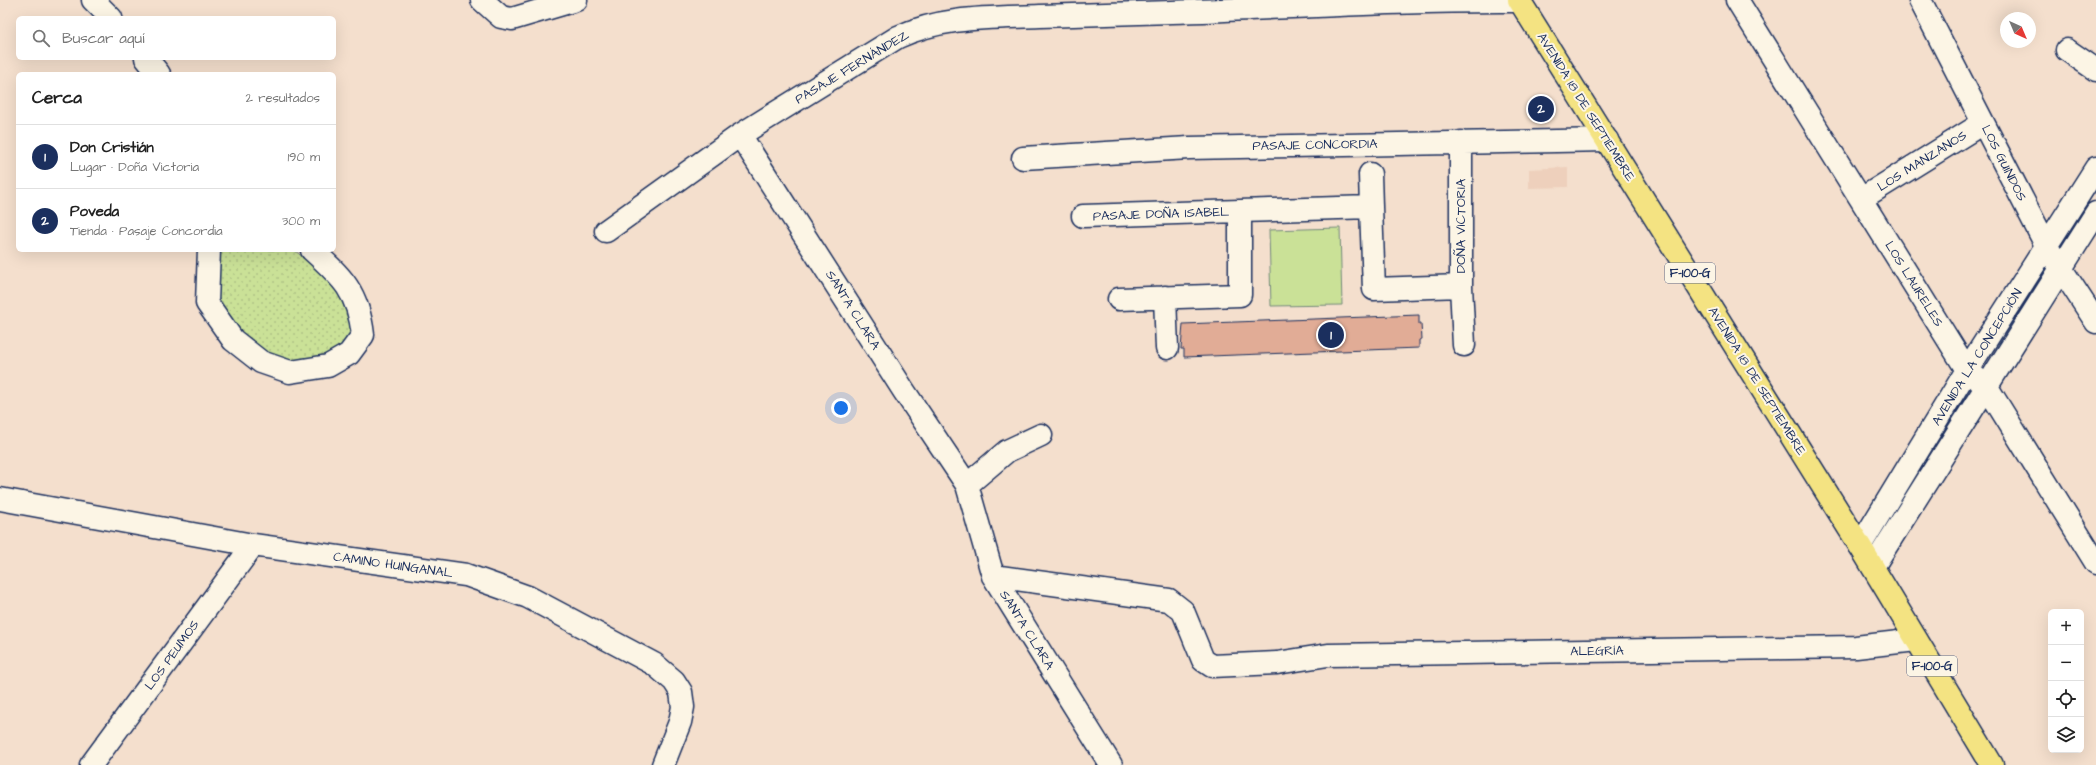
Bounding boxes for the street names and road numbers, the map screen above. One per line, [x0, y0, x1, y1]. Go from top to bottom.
street label: PASAJE FERNÁNDEZ [792, 26, 912, 108]
street label: AVENIDA 18 DE SEPTIEMBRE [1533, 29, 1639, 185]
street label: LOS GUINDOS [1977, 122, 2031, 204]
street label: LOS MANZANOS [1874, 126, 1970, 196]
street label: PASAJE CONCORDIA [1252, 135, 1378, 155]
street label: DOÑA VICTORIA [1452, 178, 1470, 273]
street label: PASAJE DOÑA ISABEL [1092, 203, 1230, 225]
street label: LOS LAURELES [1880, 238, 1948, 330]
road number: F-100-G [1665, 263, 1715, 283]
street label: SANTA CLARA [821, 267, 885, 354]
street label: AVENIDA LA CONCEPCIÓN [1927, 285, 2027, 429]
street label: AVENIDA 18 DE SEPTIEMBRE [1704, 303, 1810, 459]
street label: CAMINO HUINGANAL [332, 548, 454, 582]
street label: SANTA CLARA [995, 587, 1059, 674]
street label: LOS PEUMOS [141, 616, 203, 694]
street label: ALEGRÍA [1570, 642, 1625, 660]
road number: F-100-G [1907, 656, 1957, 676]

